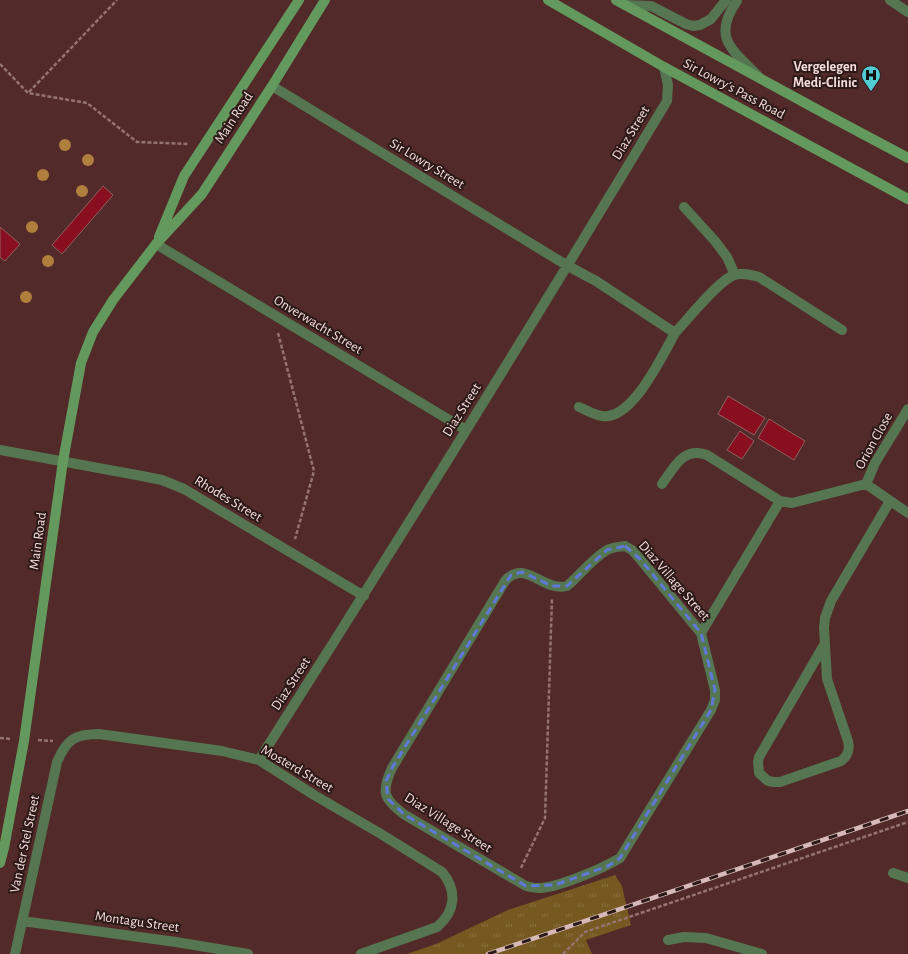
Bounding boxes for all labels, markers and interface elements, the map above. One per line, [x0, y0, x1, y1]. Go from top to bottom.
street label: Sir Lowry's Pass Road [681, 56, 787, 122]
place label: Vergelegen Medi-Clinic [793, 60, 858, 90]
hospital icon: Vergelegen Medi-Clinic [860, 64, 882, 92]
street label: Main Road [212, 90, 256, 146]
street label: Diaz Street [610, 103, 653, 162]
street label: Sir Lowry Street [387, 136, 467, 192]
street label: Onverwacht Street [271, 293, 365, 357]
street label: Diaz Street [440, 380, 484, 439]
street label: Orion Close [853, 410, 895, 472]
street label: Rhodes Street [192, 473, 265, 525]
street label: Main Road [27, 511, 49, 571]
street label: Diaz Village Street [636, 539, 712, 624]
street label: Diaz Street [269, 655, 313, 713]
street label: Mosterd Street [259, 743, 336, 795]
street label: Diaz Village Street [402, 791, 495, 856]
street label: Van der Stel Street [8, 793, 42, 894]
street label: Montagu Street [94, 909, 181, 935]

